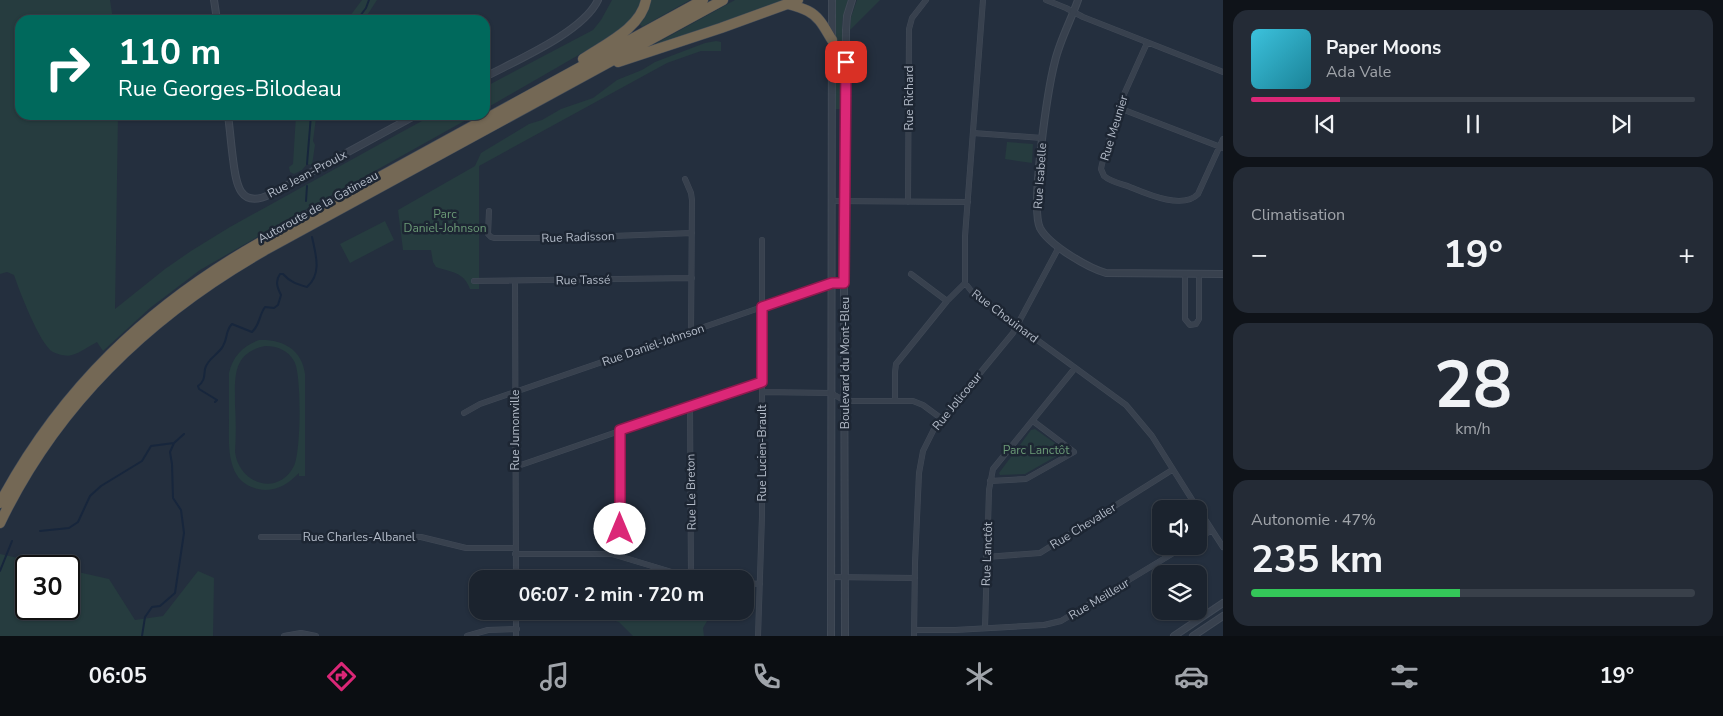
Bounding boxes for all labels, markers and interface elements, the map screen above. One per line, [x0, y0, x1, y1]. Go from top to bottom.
text: 110 m [118, 29, 221, 76]
icon: right [35, 35, 100, 100]
text: Paper Moons [1326, 35, 1441, 61]
pin [825, 41, 867, 83]
icon: arrive [832, 48, 860, 76]
text: Ada Vale [1326, 61, 1391, 83]
street label: Rue Richard [901, 66, 917, 131]
text: Rue Georges-Bilodeau [118, 74, 342, 104]
street label: Rue Meunier [1096, 93, 1132, 163]
icon: previous [1311, 110, 1339, 138]
icon: pause [1459, 110, 1487, 138]
icon: next [1607, 110, 1635, 138]
street label: Rue Isabelle [1030, 142, 1050, 210]
street label: Rue Jean-Proulx [265, 146, 350, 202]
street label: Autoroute de la Gatineau [255, 167, 381, 247]
text: Climatisation [1251, 204, 1345, 226]
park label: Parc Daniel-Johnson [404, 206, 486, 236]
street label: Rue Radisson [541, 228, 615, 246]
text: 19° [1443, 229, 1503, 280]
text: − [1251, 236, 1268, 274]
text: + [1678, 236, 1695, 274]
street label: Rue Tassé [555, 272, 611, 288]
street label: Rue Chouinard [968, 286, 1042, 346]
street label: Boulevard du Mont-Bleu [837, 297, 853, 429]
street label: Rue Daniel-Johnson [600, 320, 706, 370]
text: 28 [1434, 341, 1512, 430]
street label: Rue Jolicoeur [929, 368, 986, 433]
street label: Rue Jumonville [507, 390, 523, 470]
street label: Rue Lucien-Brault [754, 404, 770, 502]
text: km/h [1455, 418, 1491, 440]
park label: Parc Lanctôt [1003, 442, 1070, 458]
street label: Rue Le Breton [682, 454, 700, 530]
street label: Rue Chevalier [1047, 499, 1120, 553]
map controls [1152, 500, 1207, 620]
button: sound [1152, 500, 1207, 555]
position arrow [593, 502, 645, 554]
text: Autonomie · 47% [1251, 509, 1376, 531]
street label: Rue Lanctôt [978, 521, 996, 586]
street label: Rue Charles-Albanel [303, 529, 416, 545]
text: 235 km [1251, 534, 1383, 585]
speed limit sign: 30 [15, 555, 80, 620]
button: layers [1152, 565, 1207, 620]
street label: Rue Meilleur [1066, 574, 1133, 623]
text: 06:07 · 2 min · 720 m [519, 582, 704, 608]
icon: directions [324, 659, 359, 694]
icon: music [537, 659, 572, 694]
icon: phone [749, 659, 784, 694]
icon: climate [962, 659, 997, 694]
icon: car [1174, 659, 1209, 694]
icon: filters [1387, 659, 1422, 694]
text: 06:05 [89, 661, 147, 691]
text: 19° [1599, 661, 1634, 691]

